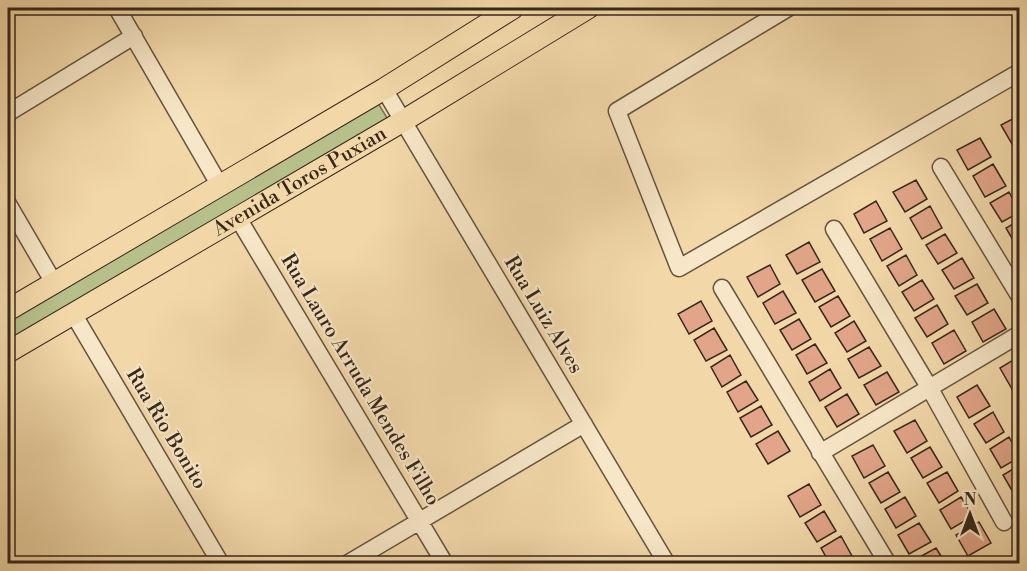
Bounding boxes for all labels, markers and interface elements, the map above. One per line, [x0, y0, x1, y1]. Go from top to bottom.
street label: Avenida Toros Puxian [208, 121, 391, 242]
street label: Rua Lauro Arruda Mendes Filho [275, 249, 445, 511]
street label: Rua Luiz Alves [498, 252, 588, 378]
street label: Rua Rio Bonito [120, 364, 212, 494]
north arrow [940, 484, 1000, 544]
text: N [964, 490, 977, 510]

